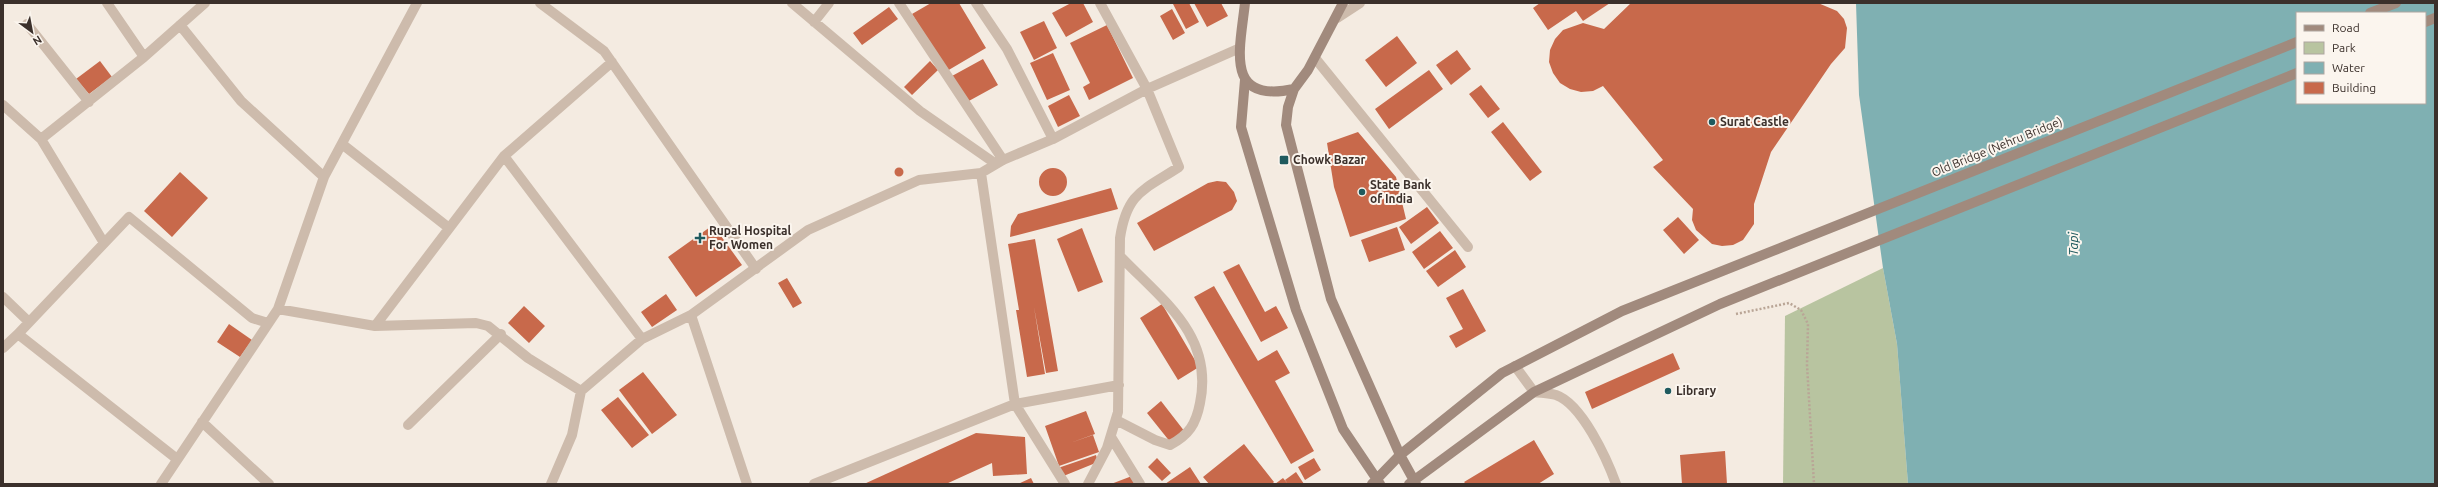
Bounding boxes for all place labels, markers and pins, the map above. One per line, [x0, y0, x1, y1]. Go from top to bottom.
place label: Surat Castle [1720, 115, 1789, 128]
marker: Surat Castle [1707, 117, 1717, 127]
place label: Chowk Bazar [1293, 153, 1365, 166]
marker: Chowk Bazar [1278, 154, 1290, 166]
place label: State Bank of India [1370, 178, 1432, 205]
marker: State Bank of India [1357, 187, 1367, 197]
place label: Rupal Hospital For Women [709, 224, 792, 251]
marker: Rupal Hospital For Women [694, 232, 706, 244]
place label: Library [1676, 384, 1717, 397]
marker: Library [1663, 386, 1673, 396]

